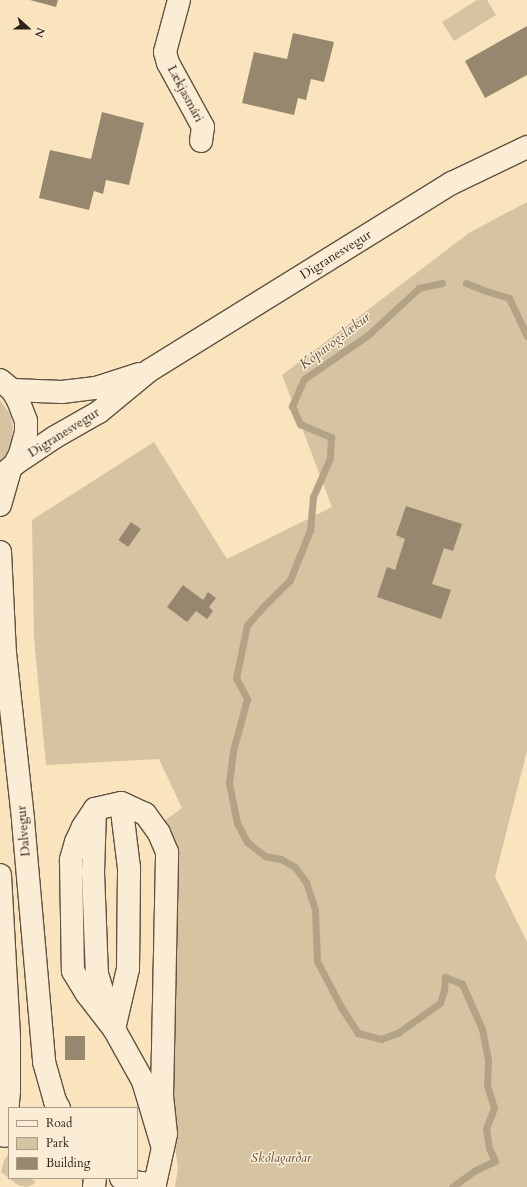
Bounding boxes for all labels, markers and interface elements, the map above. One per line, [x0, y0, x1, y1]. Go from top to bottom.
north arrow [8, 8, 48, 48]
text: N [31, 25, 48, 40]
street label: Lækjasmári [164, 63, 206, 125]
street label: Digranesvegur [297, 227, 375, 283]
water label: Kópavogslækur [296, 309, 374, 373]
street label: Digranesvegur [25, 405, 103, 461]
street label: Dalvegur [14, 805, 34, 857]
legend [8, 1107, 138, 1179]
text: Road [46, 1115, 72, 1131]
text: Park [46, 1135, 69, 1151]
park label: Skólagarðar [251, 1150, 311, 1166]
text: Building [46, 1155, 90, 1171]

